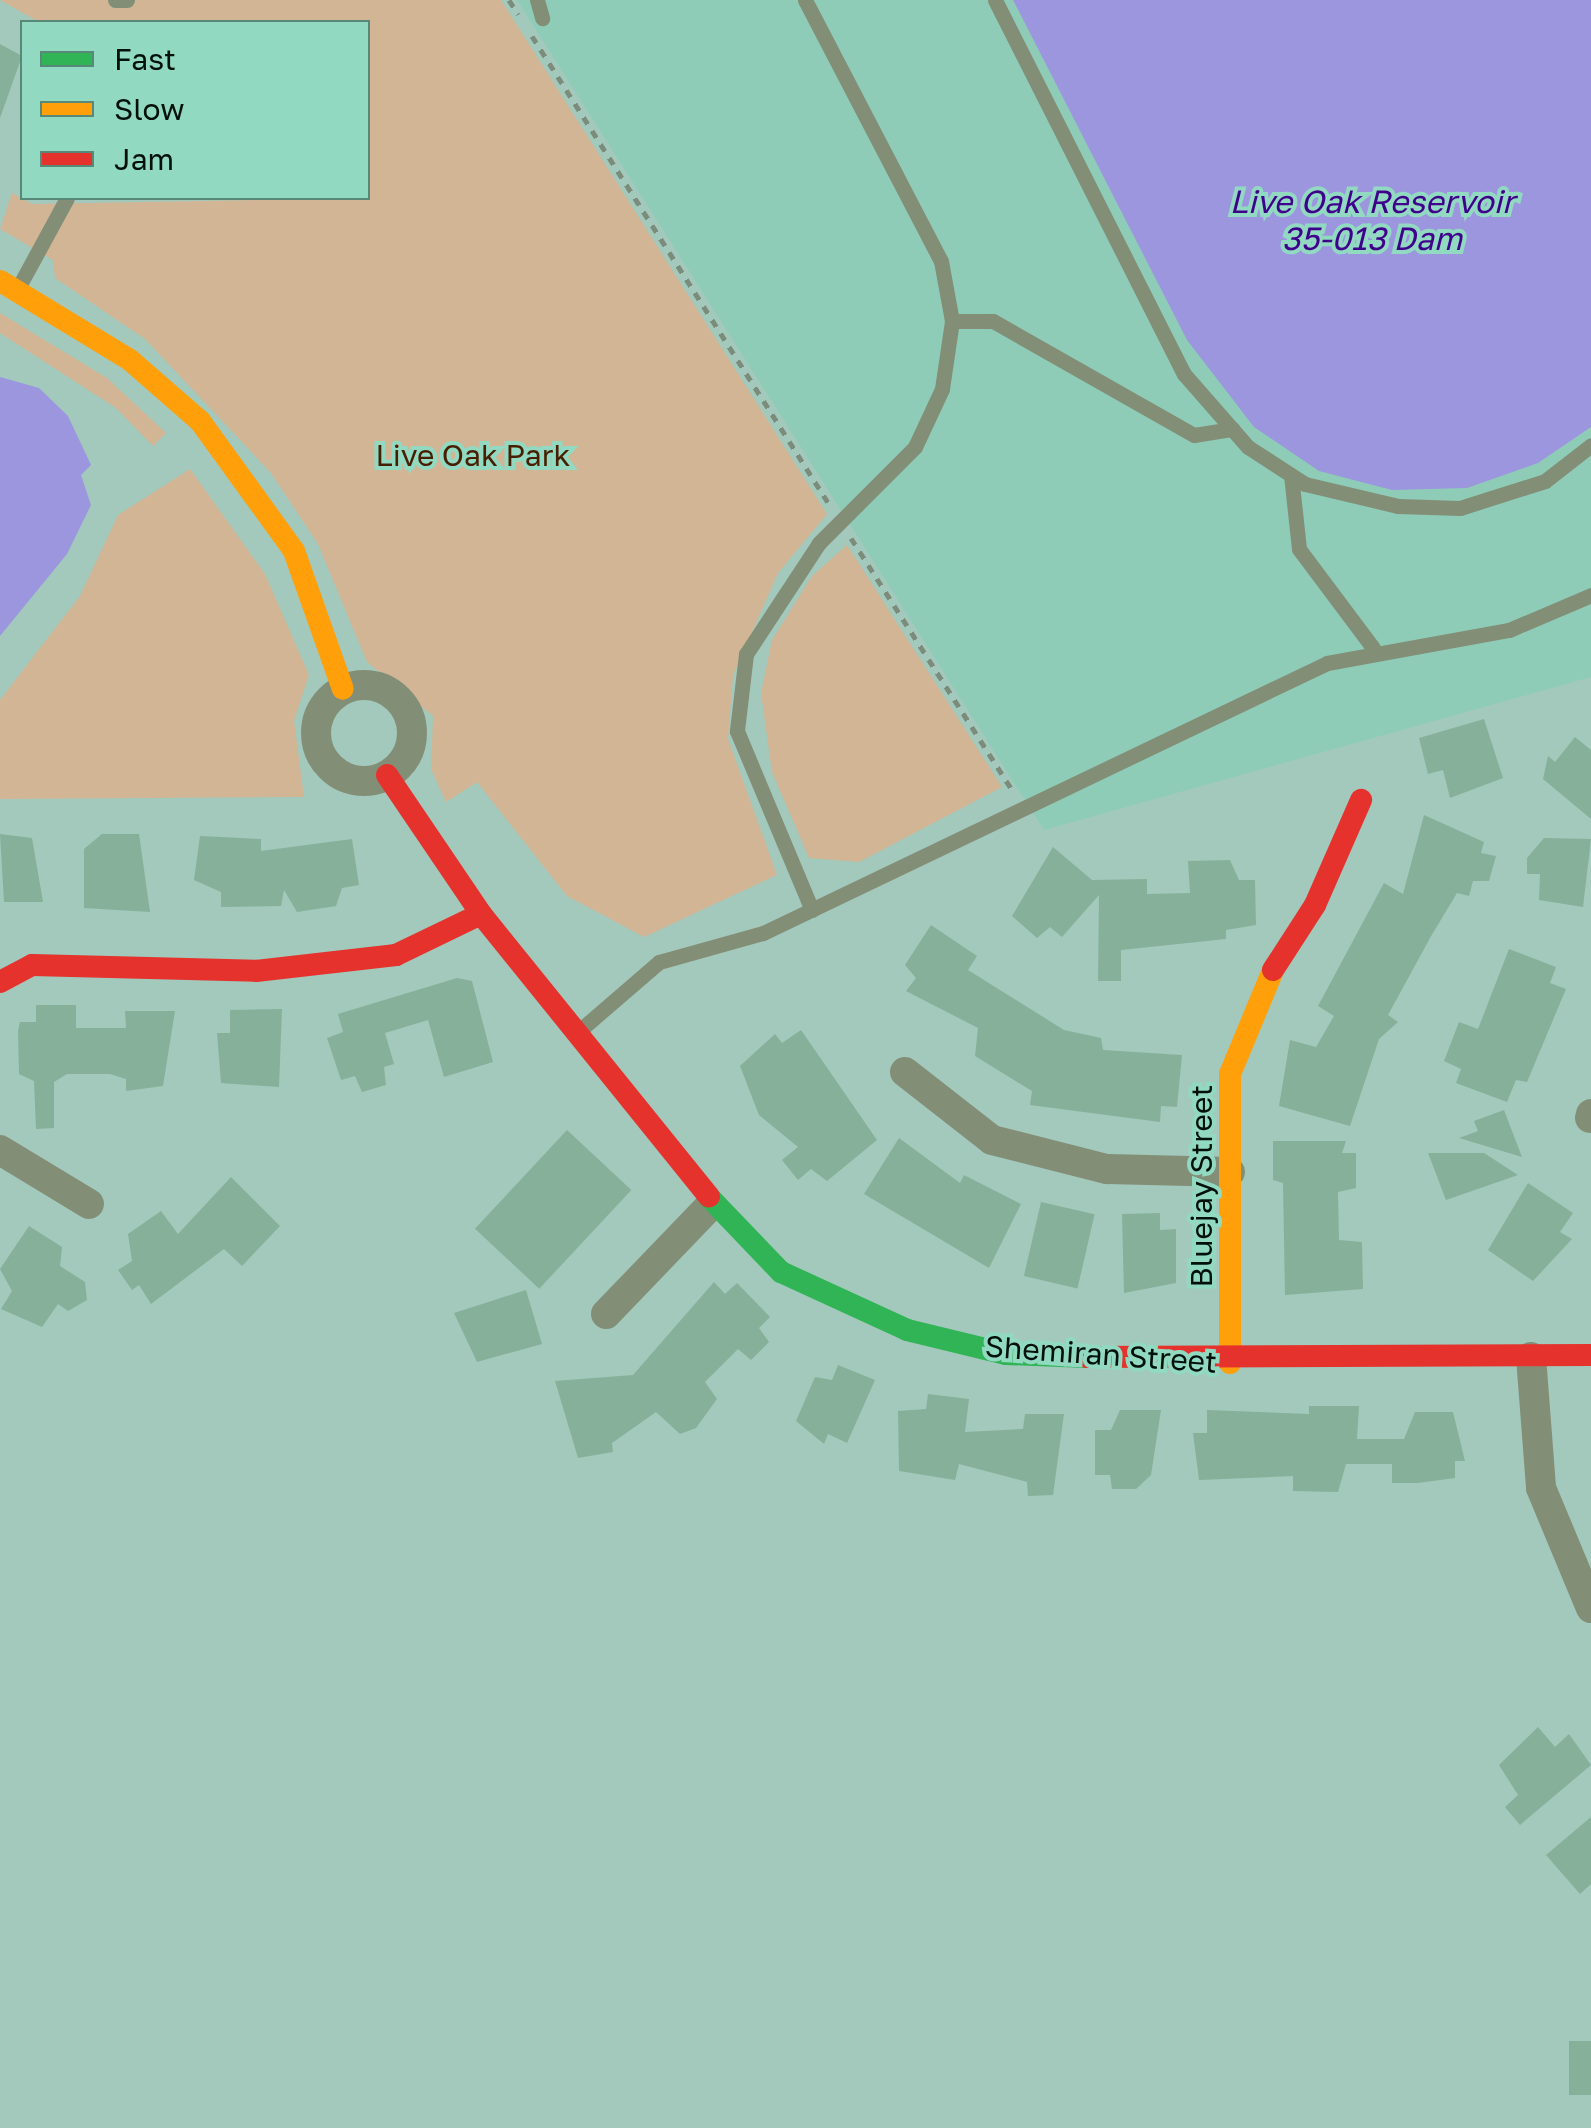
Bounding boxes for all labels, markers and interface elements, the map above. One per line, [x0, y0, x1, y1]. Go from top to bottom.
legend [20, 20, 370, 200]
text: Fast [114, 41, 176, 77]
text: Slow [114, 91, 185, 127]
text: Jam [114, 141, 174, 177]
water label: Live Oak Reservoir 35-013 Dam [1230, 183, 1514, 258]
park label: Live Oak Park [376, 437, 570, 473]
street label: Bluejay Street [1183, 1085, 1219, 1287]
street label: Shemiran Street [984, 1328, 1218, 1380]

